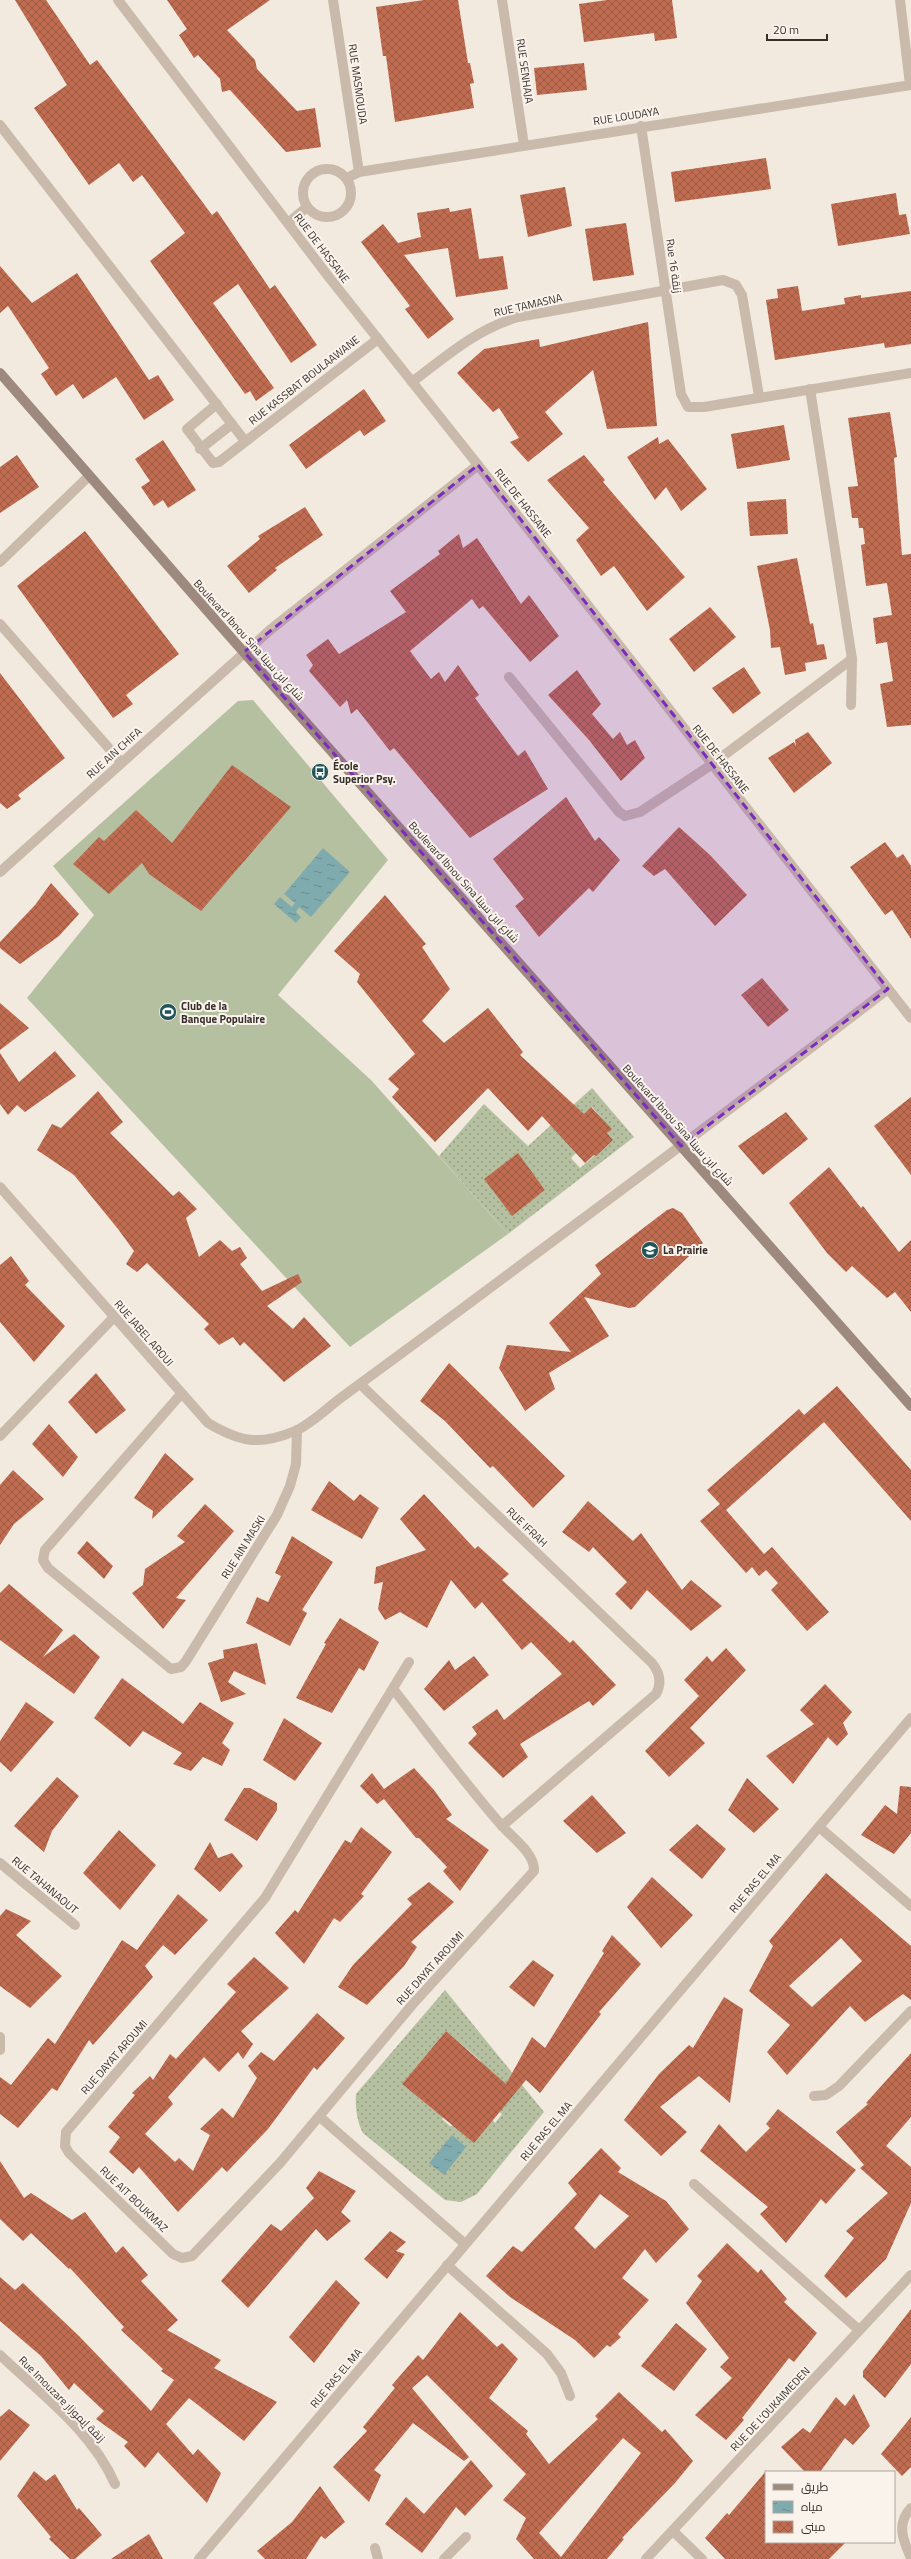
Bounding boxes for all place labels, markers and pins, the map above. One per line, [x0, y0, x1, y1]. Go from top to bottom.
place label: École Superior Psy. [333, 758, 396, 787]
bus stop icon: École Superior Psy. [310, 762, 330, 782]
place label: Club de la Banque Populaire [181, 998, 265, 1027]
sports icon: Club de la Banque Populaire [158, 1002, 178, 1022]
school or university icon: La Prairie [640, 1240, 660, 1260]
place label: La Prairie [663, 1242, 708, 1258]

